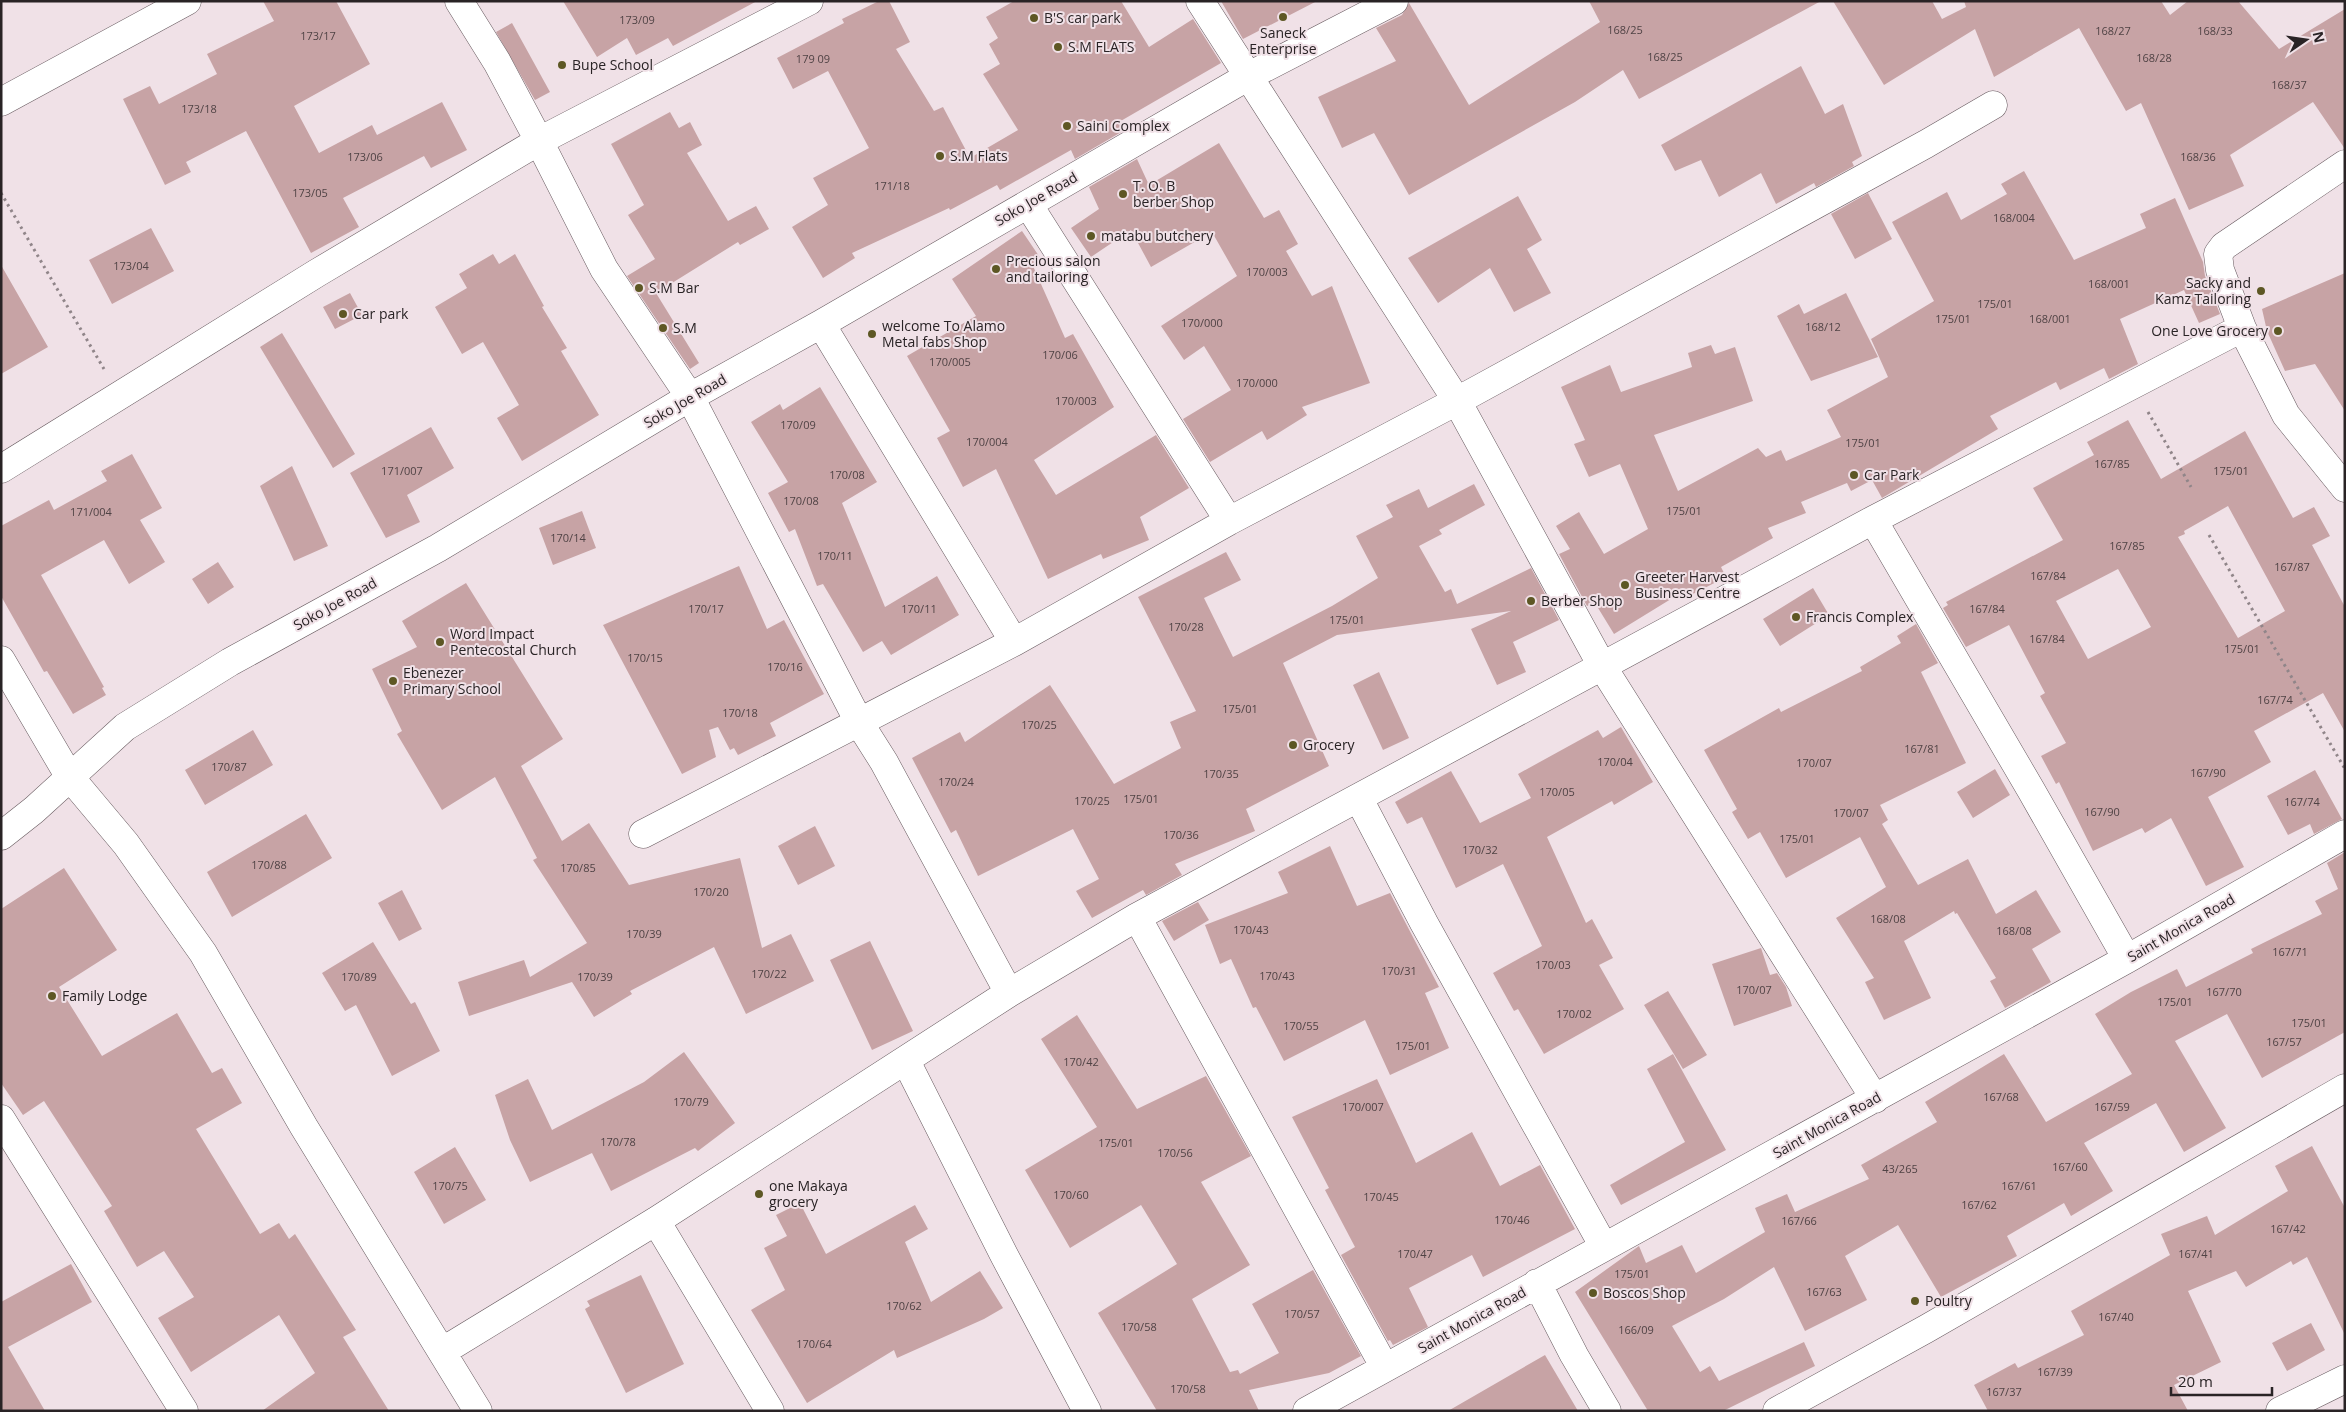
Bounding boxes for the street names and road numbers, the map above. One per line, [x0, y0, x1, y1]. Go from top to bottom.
street label: Soko Joe Road [991, 167, 1081, 230]
street label: Soko Joe Road [640, 369, 730, 432]
street label: Soko Joe Road [290, 573, 380, 634]
street label: Saint Monica Road [2124, 889, 2238, 966]
street label: Saint Monica Road [1769, 1087, 1884, 1162]
street label: Saint Monica Road [1414, 1282, 1529, 1357]

